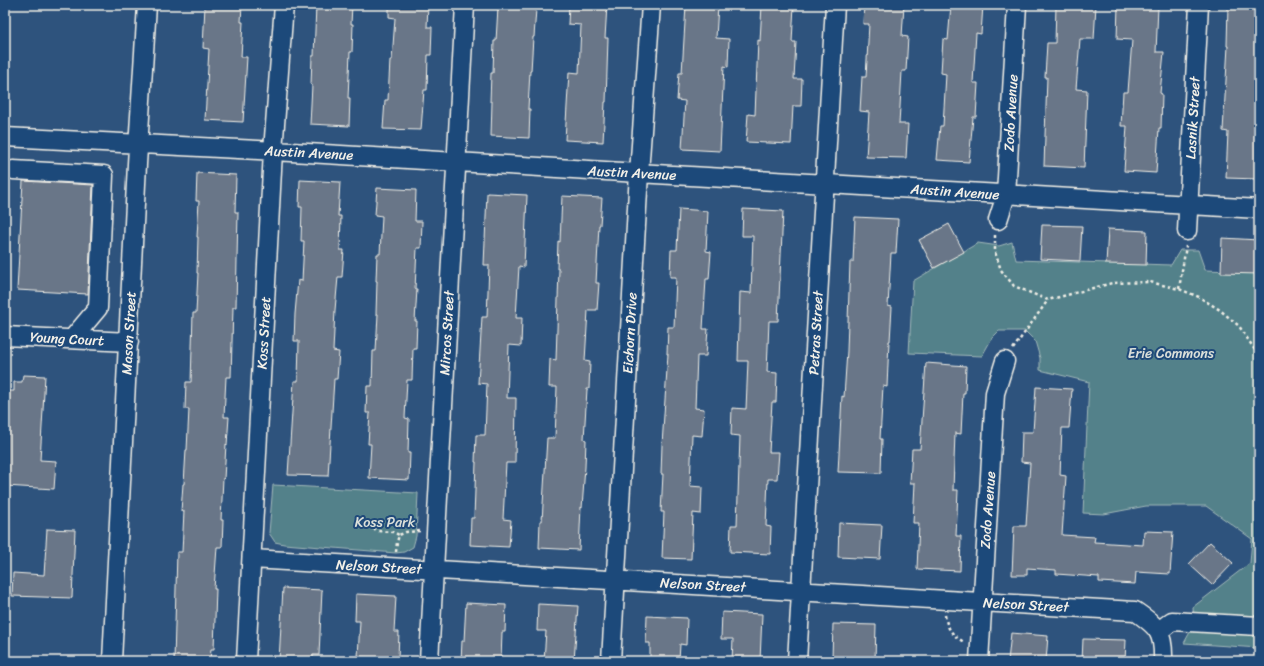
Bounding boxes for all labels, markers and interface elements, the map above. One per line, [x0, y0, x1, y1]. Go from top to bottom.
street label: Zodo Avenue [996, 74, 1026, 152]
street label: Lasnik Street [1178, 75, 1208, 160]
street label: Austin Avenue [263, 138, 354, 168]
street label: Austin Avenue [586, 158, 677, 188]
street label: Austin Avenue [909, 176, 1000, 208]
street label: Mircos Street [432, 289, 462, 376]
street label: Petras Street [801, 289, 831, 376]
street label: Mason Street [114, 291, 144, 375]
street label: Eichorn Drive [615, 292, 645, 374]
street label: Koss Street [250, 296, 278, 370]
street label: Young Court [29, 325, 105, 353]
park label: Erie Commons [1128, 341, 1215, 366]
street label: Zodo Avenue [973, 470, 1003, 550]
park label: Koss Park [355, 510, 416, 535]
street label: Nelson Street [335, 552, 424, 582]
street label: Nelson Street [659, 570, 748, 600]
street label: Nelson Street [982, 590, 1071, 620]

